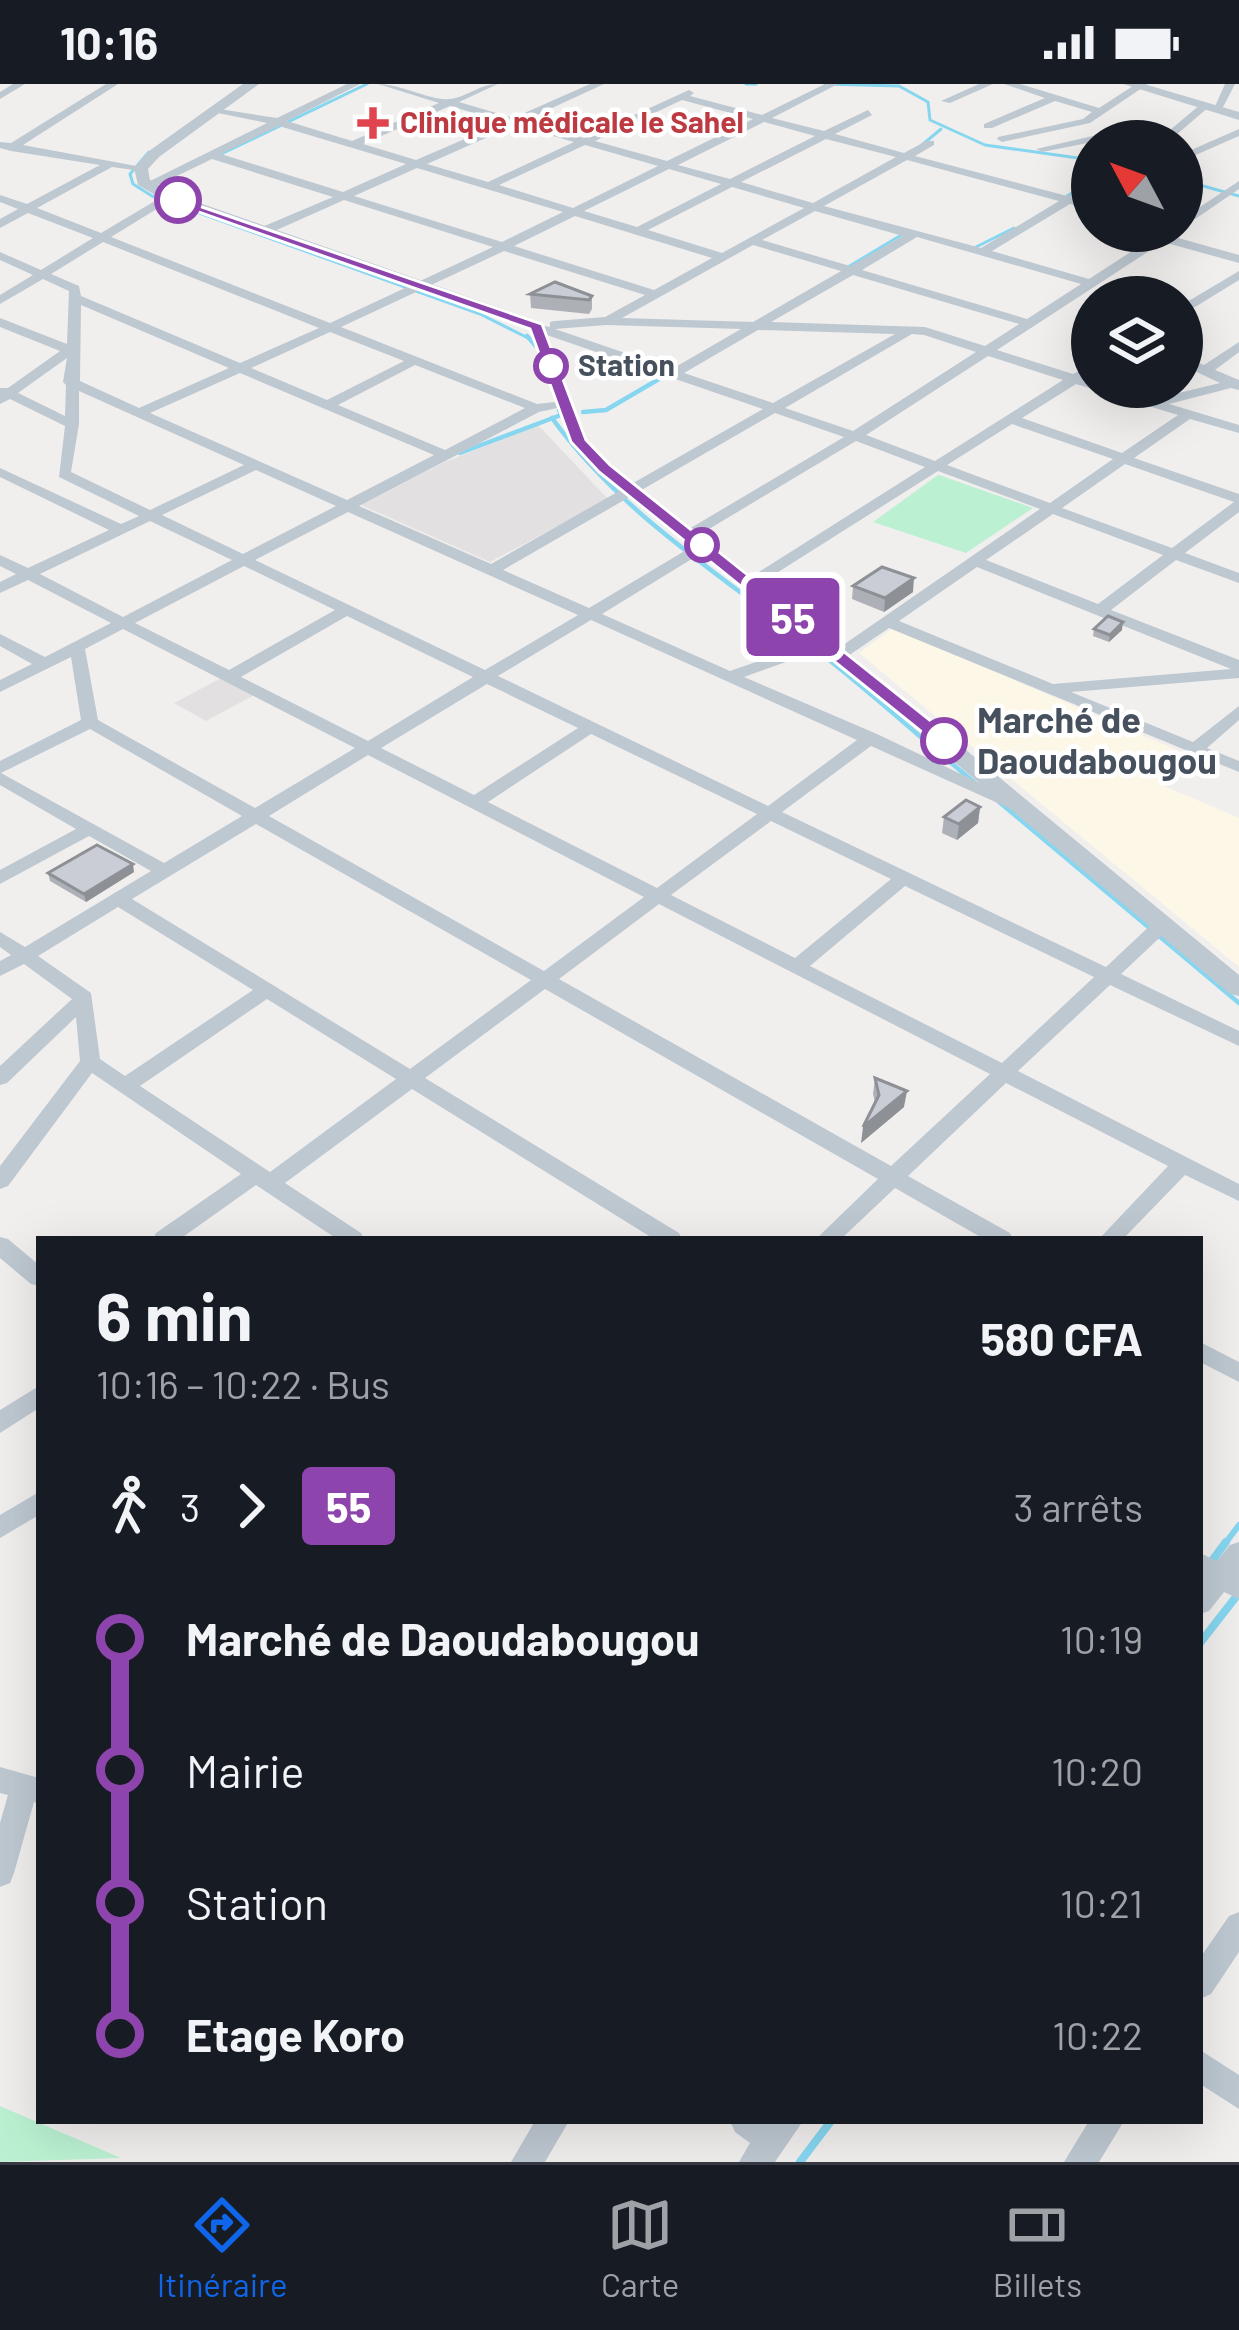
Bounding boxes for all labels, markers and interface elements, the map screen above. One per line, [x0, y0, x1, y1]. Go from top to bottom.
text: 10:16 [60, 15, 158, 69]
place label: Clinique médicale le Sahel [400, 103, 744, 139]
marker: Clinique médicale le Sahel [357, 107, 389, 139]
north arrow [1071, 120, 1203, 252]
map controls [1071, 120, 1203, 408]
unlabelled marker [156, 178, 200, 222]
button: layers [1071, 276, 1203, 408]
place label: Station [578, 346, 675, 382]
marker: Station [535, 350, 567, 382]
unlabelled marker [686, 529, 718, 561]
line badge: 55 [739, 578, 847, 656]
text: 55 [770, 592, 816, 642]
place label: Marché de Daoudabougou [977, 697, 1217, 781]
marker: Marché de Daoudabougou [922, 719, 966, 763]
text: 6 min [96, 1275, 253, 1354]
text: 580 CFA [981, 1311, 1143, 1365]
text: 10:16 – 10:22 · Bus [96, 1360, 390, 1407]
icon: walk [96, 1473, 162, 1539]
icon: forward [218, 1473, 284, 1539]
text: 55 [326, 1481, 371, 1531]
text: 3 [180, 1483, 200, 1530]
text: 3 arrêts [1014, 1483, 1143, 1530]
text: Marché de Daoudabougou [186, 1611, 700, 1665]
text: 10:19 [1060, 1615, 1143, 1662]
text: Mairie [186, 1743, 305, 1797]
text: 10:20 [1051, 1747, 1143, 1794]
text: Station [186, 1875, 328, 1929]
text: 10:21 [1060, 1879, 1143, 1926]
text: Etage Koro [186, 2007, 405, 2061]
text: 10:22 [1052, 2011, 1143, 2058]
tab: Itinéraire [157, 2192, 288, 2304]
tab: Carte [601, 2192, 679, 2304]
tab: Billets [993, 2192, 1082, 2304]

